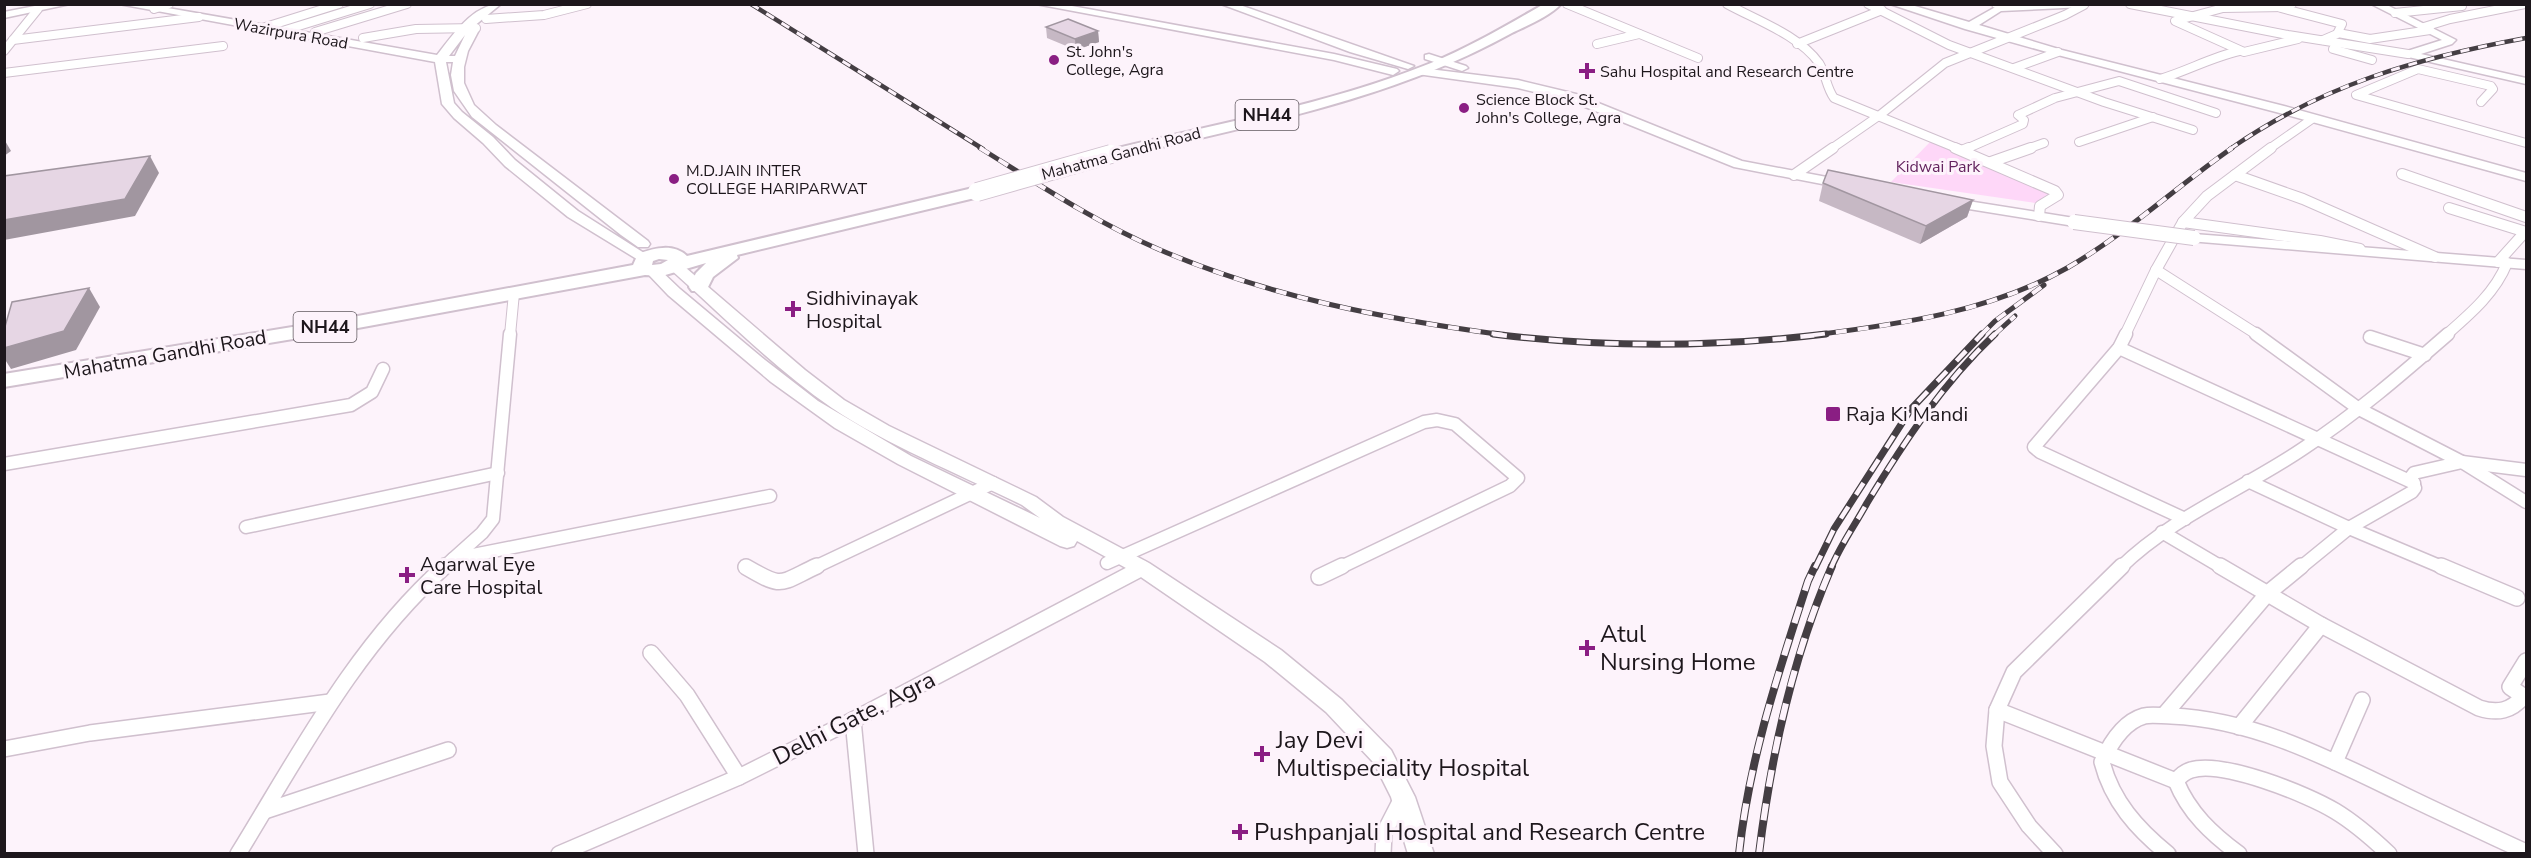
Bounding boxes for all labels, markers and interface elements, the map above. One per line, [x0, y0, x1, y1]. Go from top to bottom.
street label: Wazirpura Road [232, 13, 350, 55]
place label: St. John's College, Agra [1066, 41, 1164, 81]
marker: St. John's College, Agra [1047, 53, 1061, 67]
place label: Sahu Hospital and Research Centre [1600, 61, 1854, 83]
marker: Sahu Hospital and Research Centre [1578, 62, 1596, 80]
place label: Science Block St. John's College, Agra [1475, 89, 1621, 129]
road number: NH44 [1236, 100, 1298, 130]
marker: Science Block St. John's College, Agra [1457, 101, 1471, 115]
street label: Mahatma Gandhi Road [1039, 122, 1203, 186]
park label: Kidwai Park [1896, 156, 1981, 178]
place label: M.D.JAIN INTER COLLEGE HARIPARWAT [686, 160, 867, 200]
marker: M.D.JAIN INTER COLLEGE HARIPARWAT [667, 172, 681, 186]
place label: Sidhivinayak Hospital [806, 285, 919, 335]
marker: Sidhivinayak Hospital [784, 300, 802, 318]
road number: NH44 [294, 312, 356, 342]
street label: Mahatma Gandhi Road [62, 323, 269, 386]
place label: Raja Ki Mandi [1846, 401, 1968, 428]
marker: Raja Ki Mandi [1824, 405, 1842, 423]
place label: Agarwal Eye Care Hospital [420, 551, 542, 601]
marker: Agarwal Eye Care Hospital [398, 566, 416, 584]
place label: Atul Nursing Home [1600, 618, 1756, 678]
marker: Atul Nursing Home [1578, 639, 1596, 657]
street label: Delhi Gate, Agra [767, 663, 941, 773]
place label: Jay Devi Multispeciality Hospital [1275, 724, 1529, 784]
marker: Jay Devi Multispeciality Hospital [1253, 745, 1271, 763]
place label: Pushpanjali Hospital and Research Centre [1254, 816, 1705, 848]
marker: Pushpanjali Hospital and Research Centre [1231, 823, 1249, 841]

